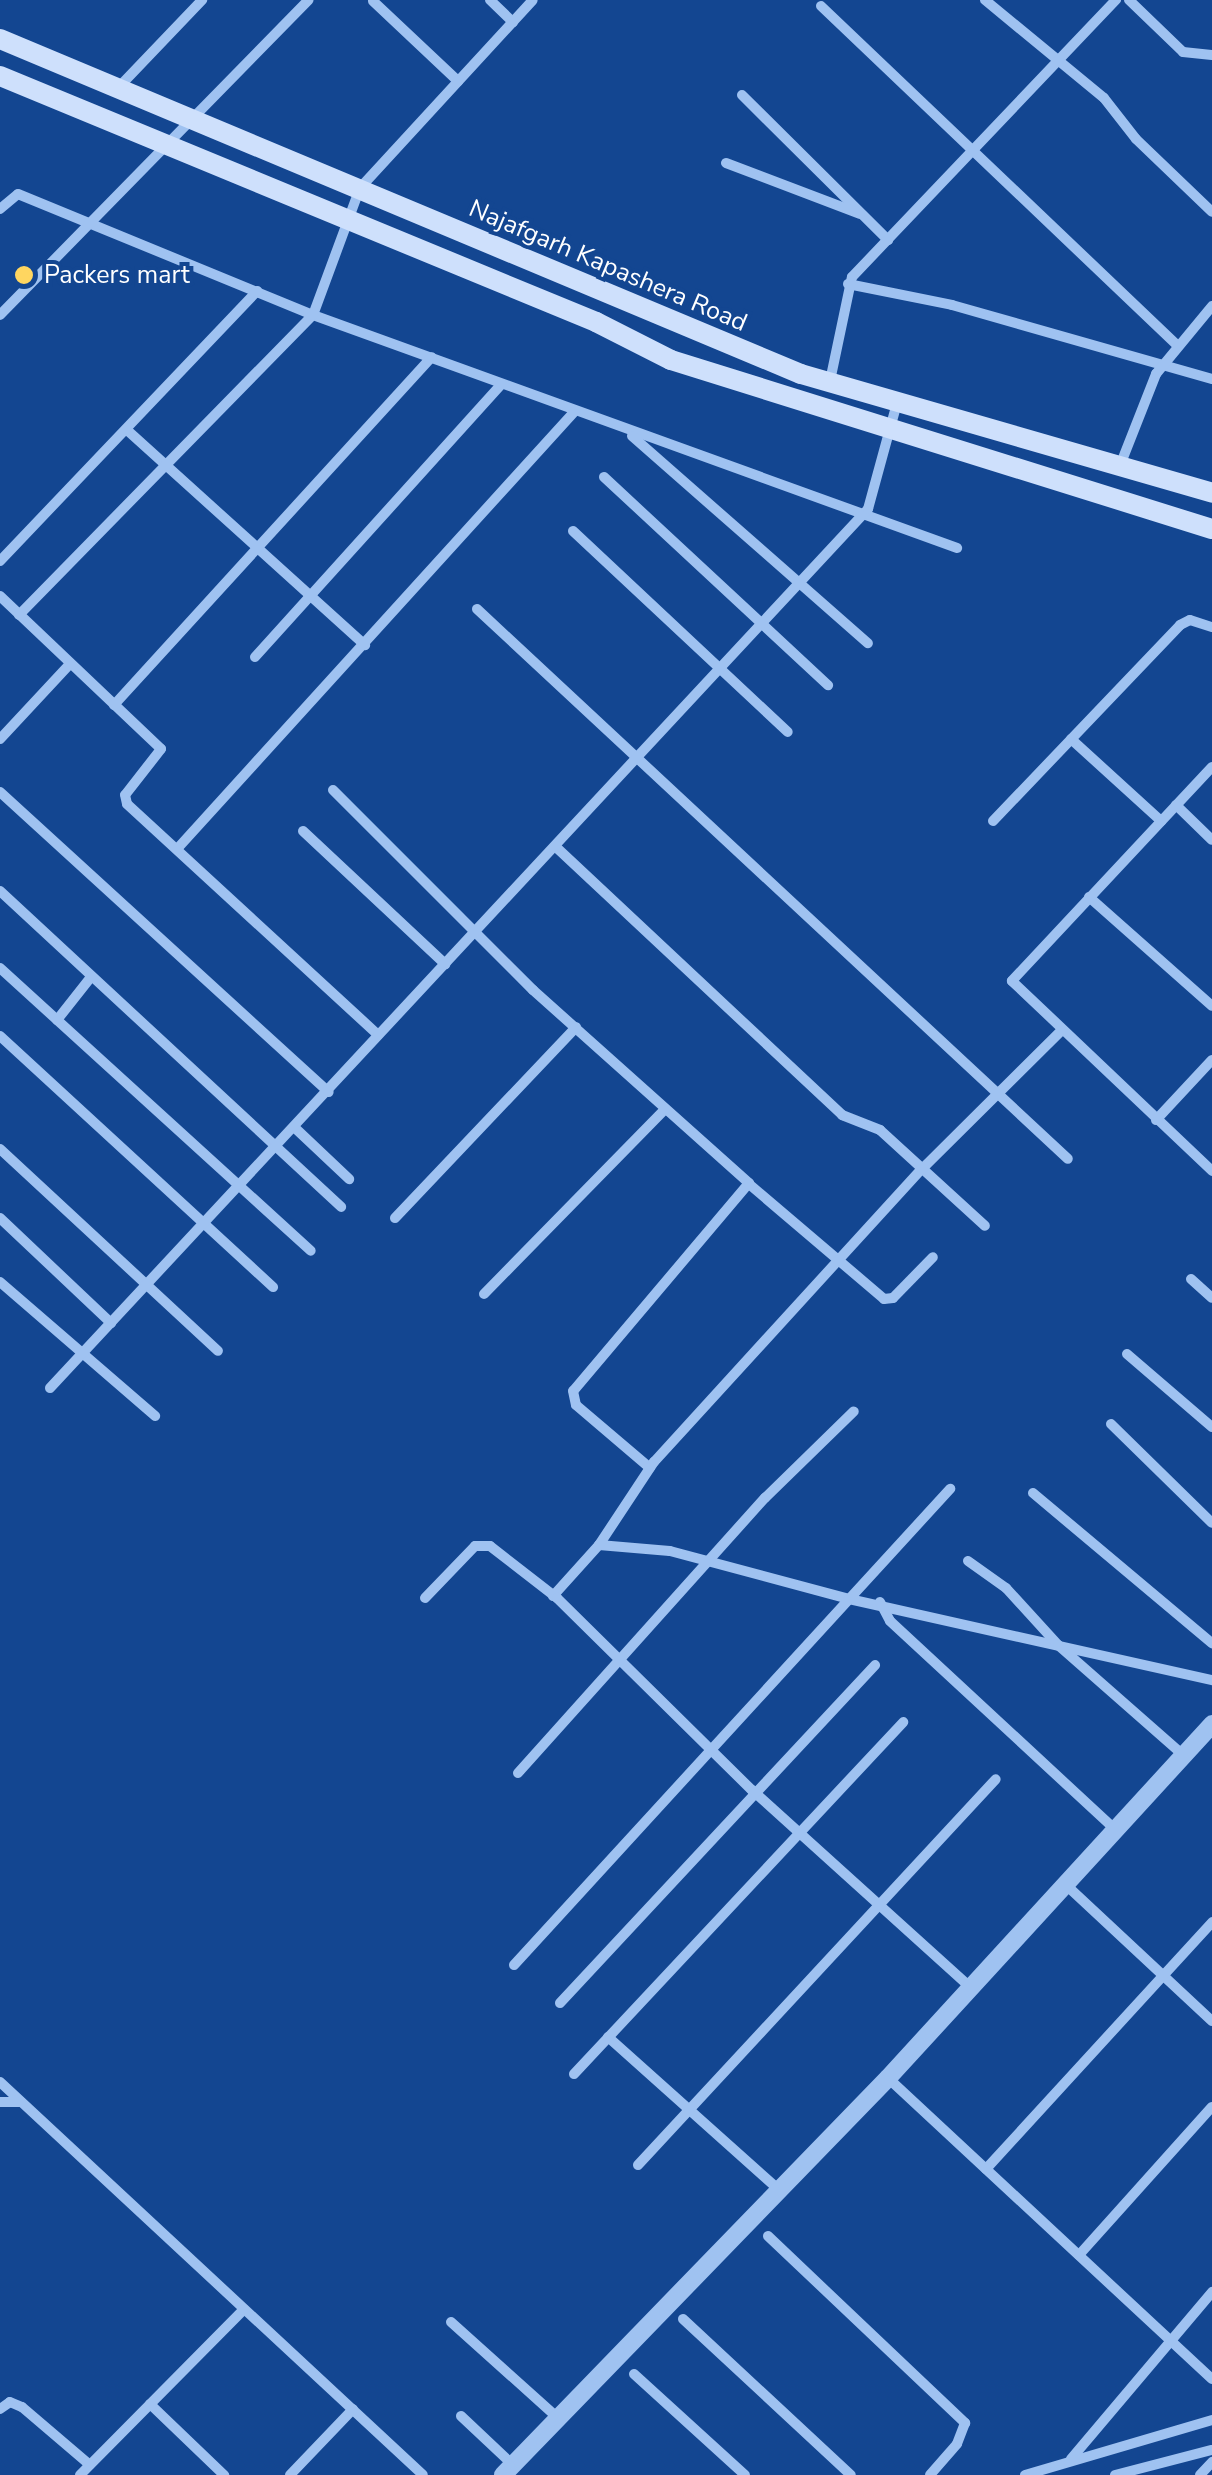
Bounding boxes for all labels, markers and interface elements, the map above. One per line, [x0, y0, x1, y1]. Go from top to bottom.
street label: Najafgarh Kapashera Road [464, 194, 752, 338]
place label: Packers mart [44, 260, 190, 290]
marker: Packers mart [13, 264, 35, 286]

